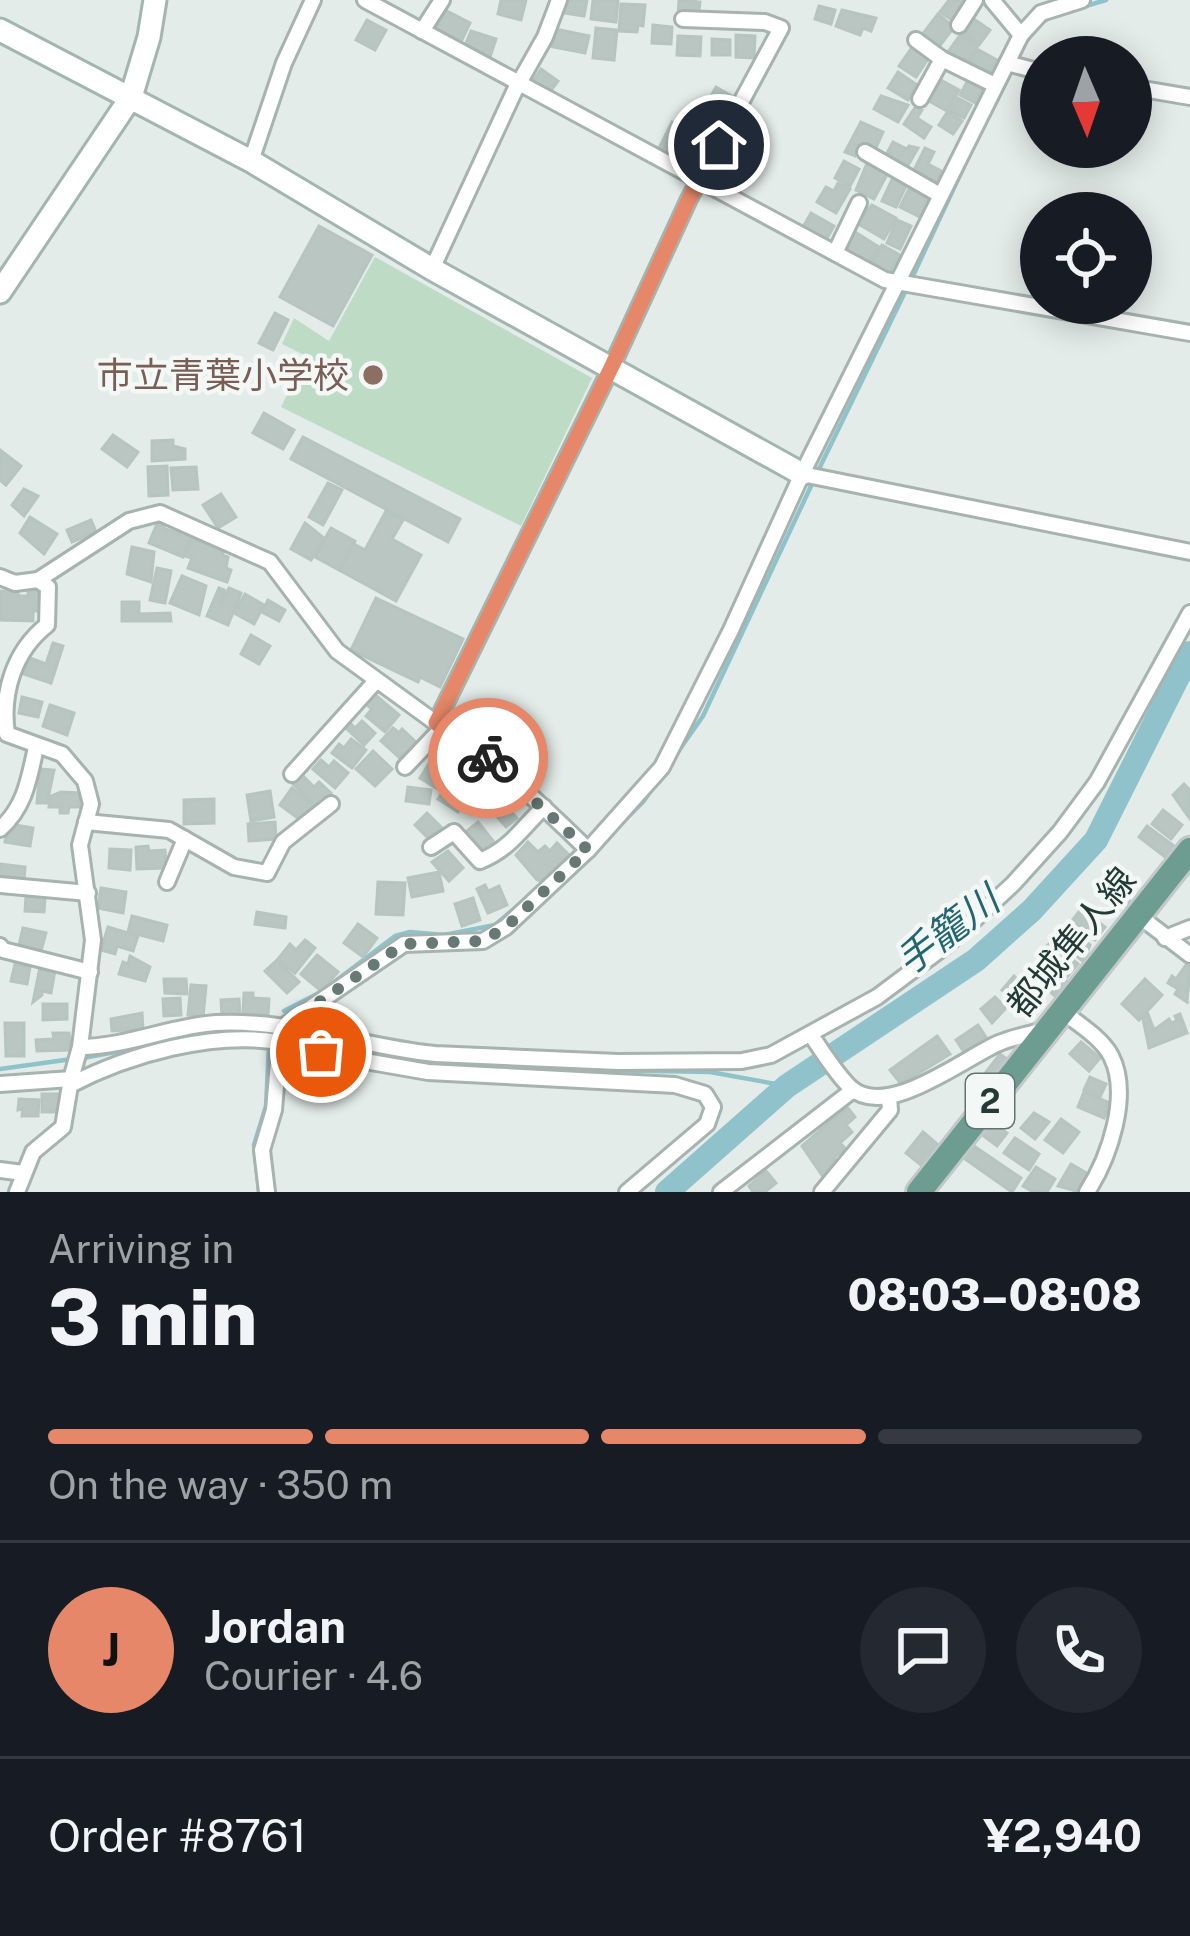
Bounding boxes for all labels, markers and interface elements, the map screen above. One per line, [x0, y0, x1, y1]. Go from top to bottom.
north arrow [1020, 36, 1152, 168]
map controls [1020, 36, 1152, 324]
pin [668, 94, 770, 196]
icon: home [686, 112, 752, 178]
button: locate [1020, 192, 1152, 324]
place label: 市立青葉小学校 [97, 354, 349, 396]
marker: 市立青葉小学校 [360, 362, 386, 388]
courier [428, 698, 548, 818]
icon: bike [455, 725, 521, 791]
street label: 都城隼人線 [998, 859, 1144, 1025]
water label: 手籠川 [886, 874, 1011, 984]
pin [270, 1001, 372, 1103]
icon: bag [288, 1019, 354, 1085]
road number: 2 [966, 1074, 1014, 1128]
text: Arriving in [48, 1226, 234, 1272]
text: 08:03–08:08 [847, 1268, 1142, 1321]
text: 3 min [48, 1271, 257, 1363]
text: On the way · 350 m [48, 1462, 393, 1508]
button: chat [860, 1587, 986, 1713]
button: phone [1016, 1587, 1142, 1713]
text: Jordan [204, 1600, 346, 1653]
text: J [102, 1623, 120, 1676]
text: Courier · 4.6 [204, 1653, 423, 1699]
text: Order #8761 [48, 1809, 307, 1862]
text: ¥2,940 [983, 1809, 1142, 1862]

